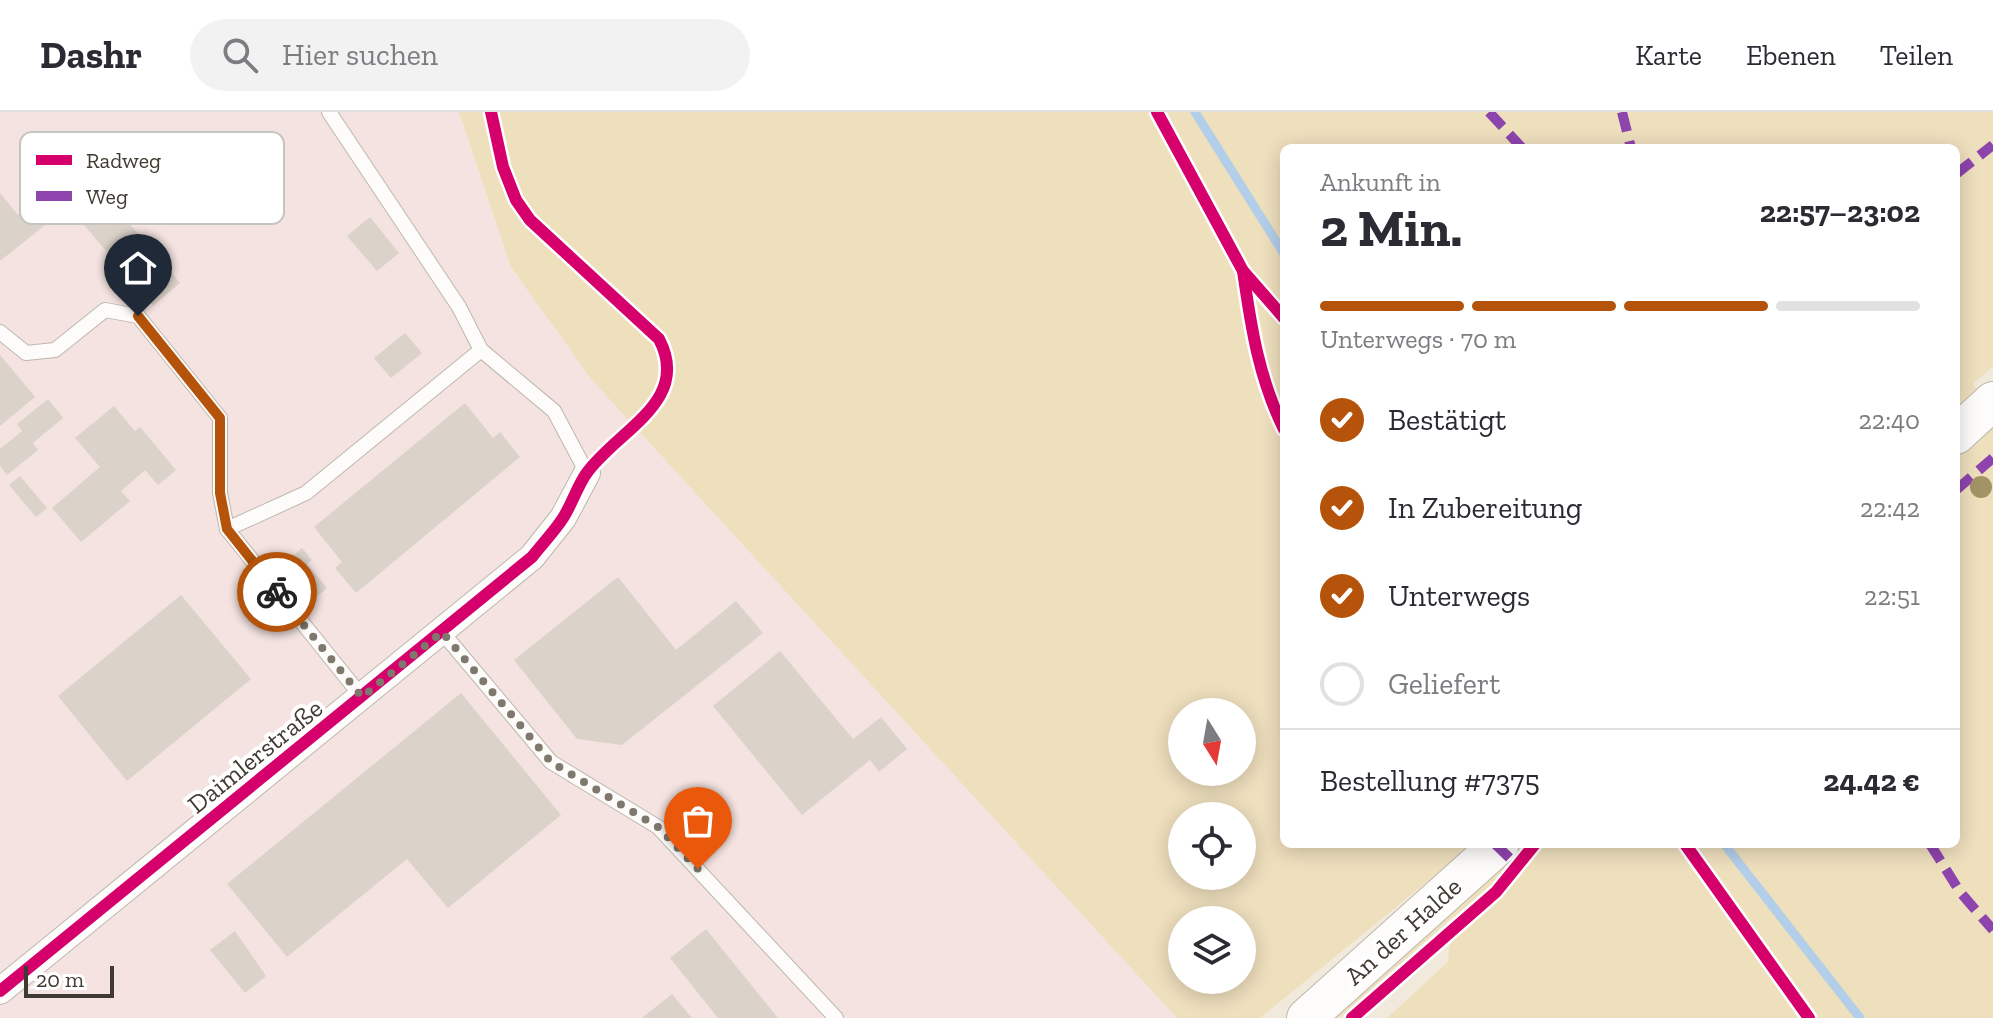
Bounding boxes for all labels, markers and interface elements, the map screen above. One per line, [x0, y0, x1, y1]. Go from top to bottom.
search box [190, 19, 750, 91]
text: Dashr [40, 32, 142, 78]
icon: search [218, 33, 262, 77]
text: Hier suchen [282, 37, 438, 73]
text: Karte [1635, 39, 1702, 72]
text: Ebenen [1746, 39, 1836, 72]
text: Teilen [1880, 39, 1953, 72]
legend [20, 132, 284, 224]
text: Radweg [86, 147, 161, 174]
text: Ankunft in [1320, 166, 1441, 198]
text: Weg [86, 183, 128, 210]
text: 22:57–23:02 [1760, 194, 1920, 230]
text: 2 Min. [1320, 197, 1462, 259]
pin [104, 234, 172, 316]
icon: home [116, 246, 160, 290]
text: Unterwegs · 70 m [1320, 323, 1516, 355]
icon: check [1320, 398, 1364, 442]
text: Bestätigt [1388, 402, 1506, 438]
text: 22:40 [1858, 404, 1920, 436]
icon: check [1320, 486, 1364, 530]
text: In Zubereitung [1388, 490, 1582, 526]
text: 22:42 [1860, 492, 1920, 524]
courier [237, 552, 317, 632]
icon: bike [255, 570, 299, 614]
icon: check [1320, 574, 1364, 618]
text: Unterwegs [1388, 578, 1530, 614]
text: 22:51 [1864, 580, 1920, 612]
text: Geliefert [1388, 666, 1501, 702]
street label: Daimlerstraße [181, 692, 329, 820]
north arrow [1168, 698, 1256, 786]
map controls [1168, 698, 1256, 994]
text: Bestellung #7375 [1320, 763, 1540, 799]
text: 24.42 € [1823, 763, 1920, 799]
pin [664, 787, 732, 869]
icon: bag [676, 799, 720, 843]
button: locate [1168, 802, 1256, 890]
street label: An der Halde [1338, 870, 1468, 992]
button: layers [1168, 906, 1256, 994]
scale bar [24, 962, 114, 998]
text: 20 m [36, 966, 84, 993]

